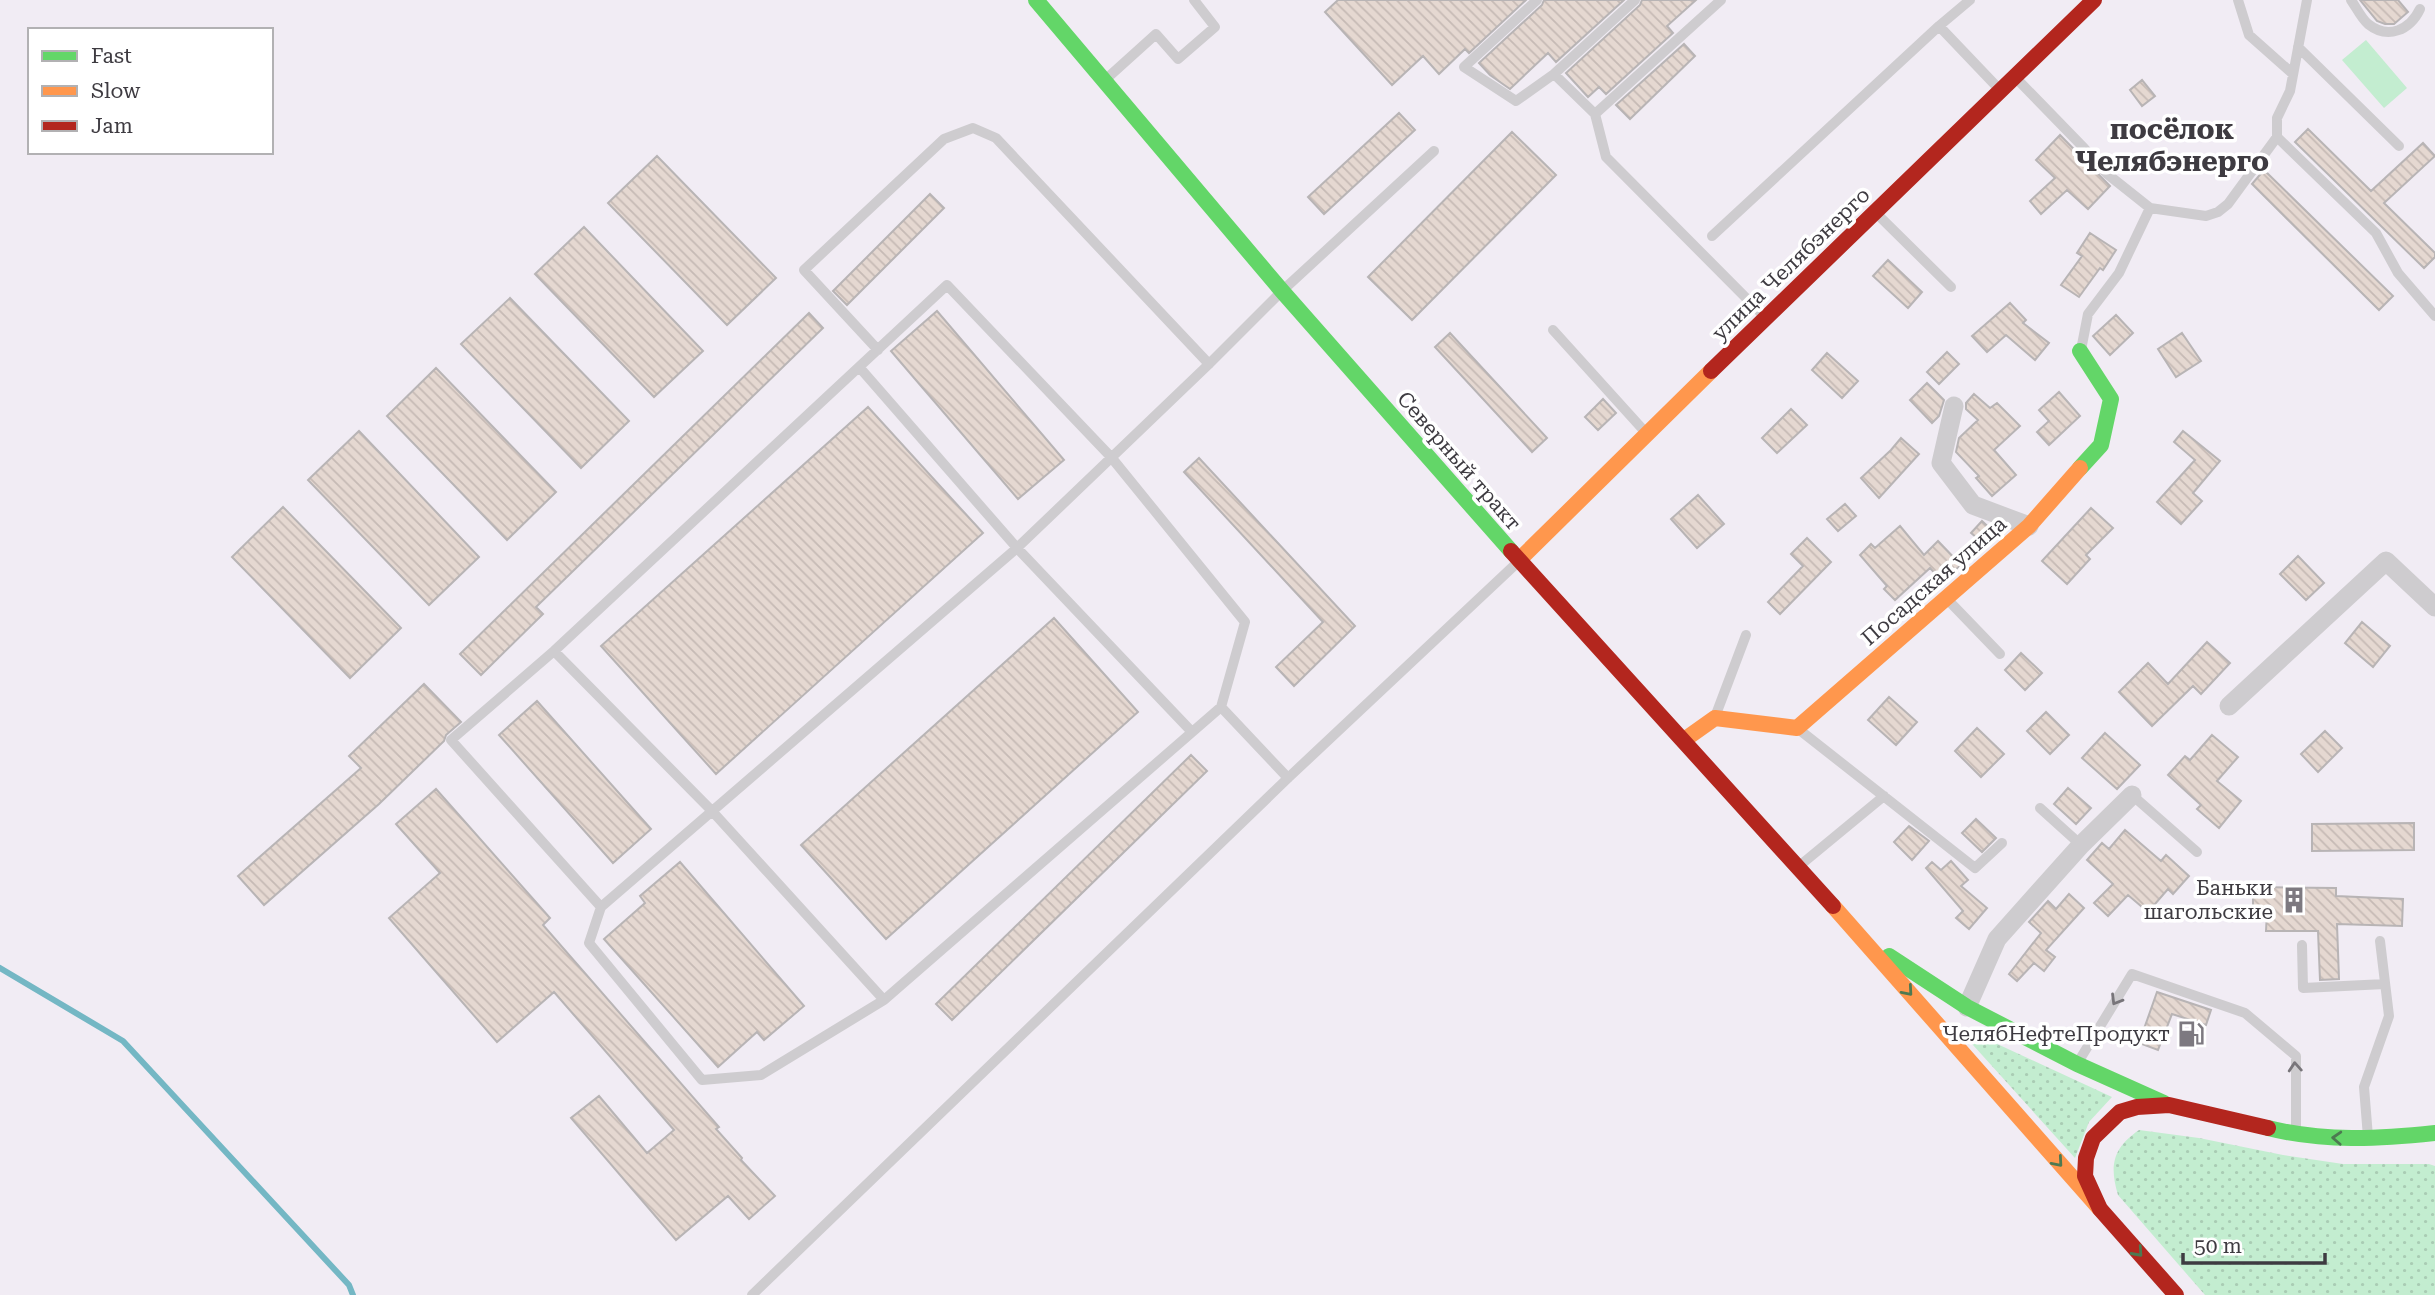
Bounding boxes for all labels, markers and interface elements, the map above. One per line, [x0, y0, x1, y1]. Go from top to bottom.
legend [28, 28, 273, 154]
text: Fast [91, 44, 132, 68]
text: Slow [91, 79, 141, 103]
district label: посёлок Челябэнерго [2075, 113, 2269, 178]
text: Jam [91, 114, 133, 138]
street label: улица Челябэнерго [1707, 183, 1875, 345]
street label: Северный тракт [1392, 387, 1526, 535]
street label: Посадская улица [1857, 511, 2012, 650]
place label: Баньки шагольские [2144, 876, 2273, 924]
building icon: Баньки шагольские [2279, 885, 2309, 915]
one-way arrow [1900, 982, 1912, 995]
one-way arrow [2111, 993, 2124, 1006]
fuel station icon: ЧелябНефтеПродукт [2176, 1019, 2206, 1049]
place label: ЧелябНефтеПродукт [1942, 1022, 2170, 1046]
one-way arrow [2288, 1061, 2303, 1072]
one-way arrow [2331, 1131, 2342, 1146]
one-way arrow [2050, 1154, 2062, 1167]
scale bar [2183, 1222, 2325, 1266]
text: 50 m [2194, 1234, 2242, 1258]
one-way arrow [2130, 1244, 2142, 1257]

